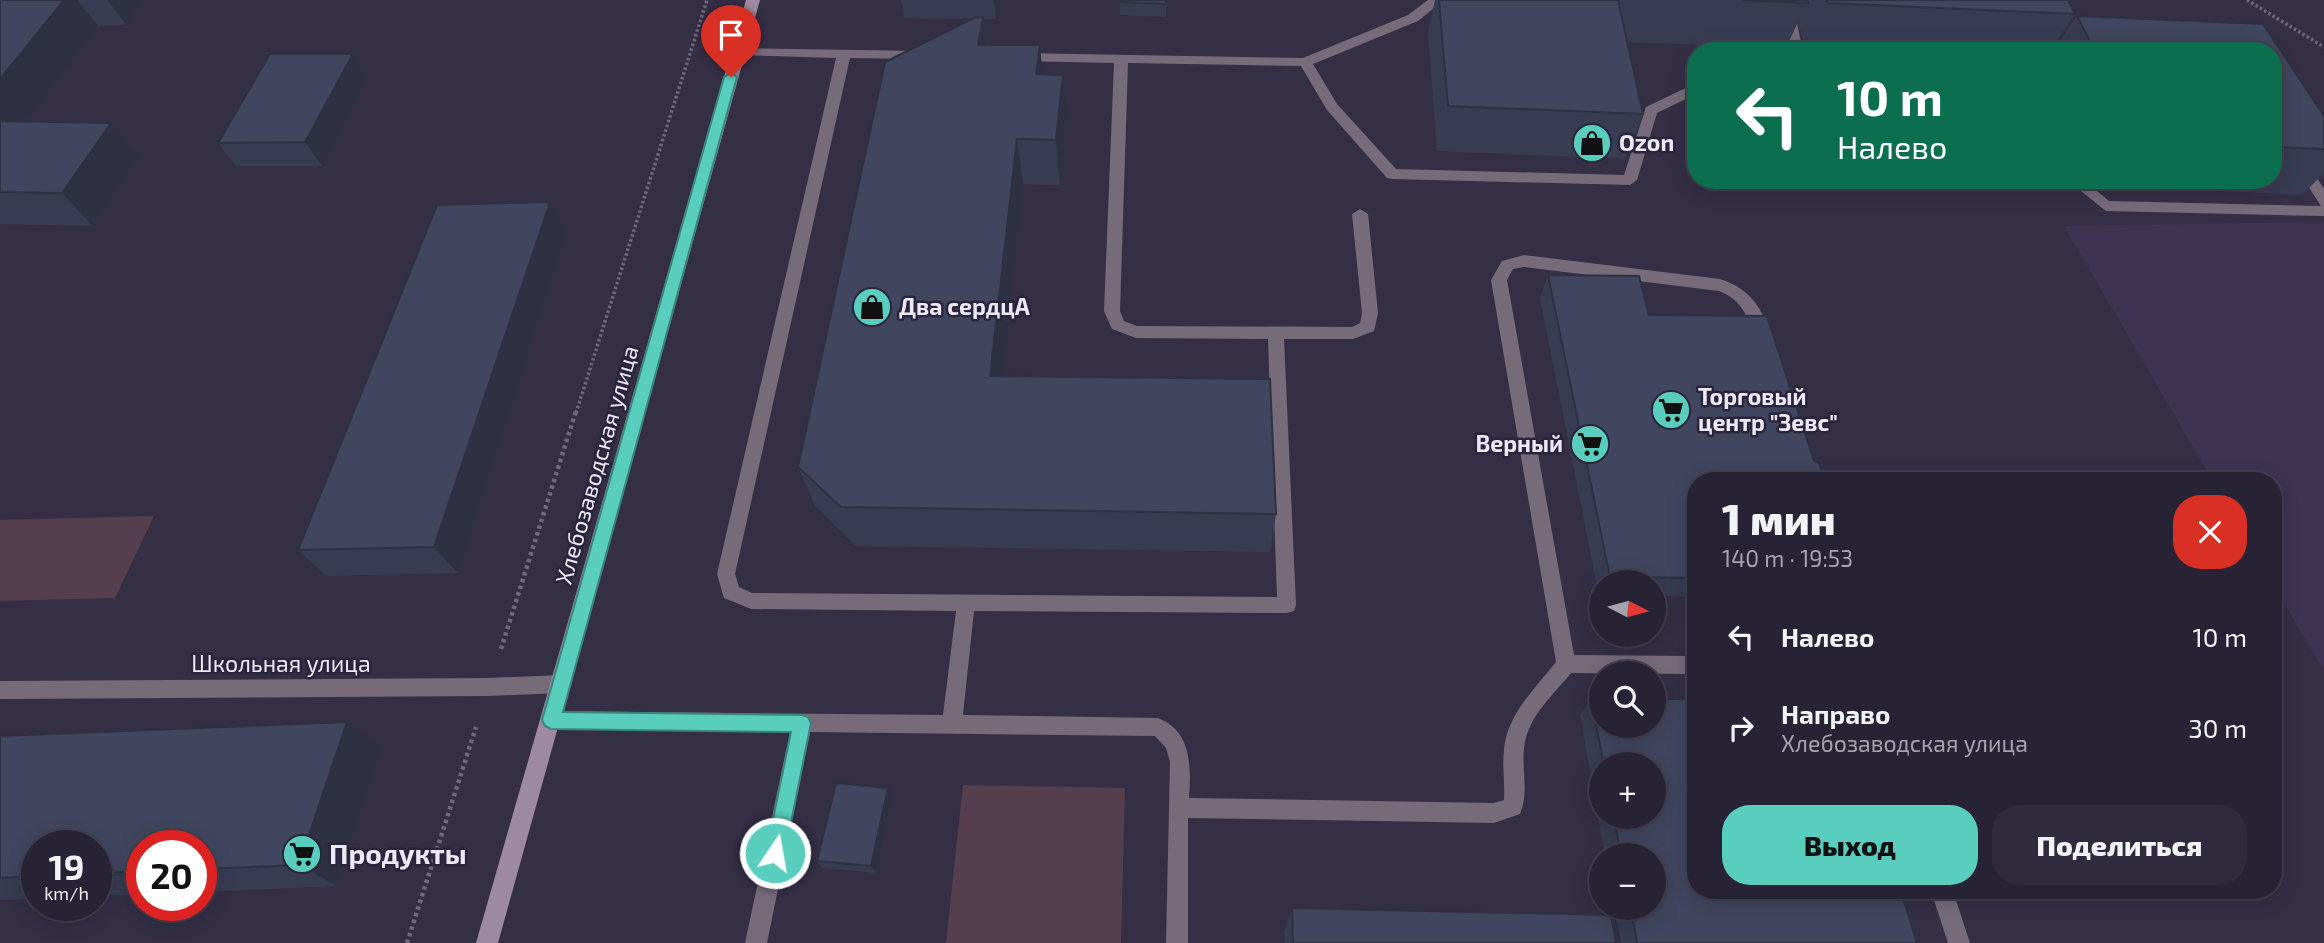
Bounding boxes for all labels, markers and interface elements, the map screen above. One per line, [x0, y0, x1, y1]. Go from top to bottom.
pin [701, 5, 761, 77]
icon: arrive [712, 16, 750, 54]
text: 10 m [1837, 67, 1943, 126]
icon: left [1722, 70, 1813, 161]
shop icon: Ozon [1571, 122, 1613, 164]
text: Налево [1837, 127, 1947, 165]
place label: Ozon [1619, 128, 1674, 156]
shop icon: Два сердцА [851, 286, 893, 328]
place label: Два сердцА [899, 292, 1030, 320]
street label: Хлебозаводская улица [549, 342, 644, 588]
place label: Торговый центр "Зевс" [1698, 382, 1838, 436]
supermarket icon: Торговый центр "Зевс" [1650, 389, 1692, 431]
supermarket icon: Верный [1569, 423, 1611, 465]
place label: Верный [1475, 429, 1563, 457]
text: 1 мин [1722, 493, 1836, 543]
button: close [2173, 495, 2247, 569]
text: 140 m · 19:53 [1722, 544, 1853, 572]
north arrow [1589, 570, 1666, 648]
map controls [1589, 570, 1666, 920]
icon: left [1722, 618, 1760, 656]
text: Налево [1781, 621, 1874, 652]
text: 10 m [2192, 621, 2247, 652]
street label: Школьная улица [191, 649, 371, 678]
button: search [1589, 661, 1666, 738]
text: Направо [1781, 698, 1890, 729]
icon: right [1722, 709, 1760, 747]
text: 30 m [2188, 712, 2247, 743]
text: Хлебозаводская улица [1781, 729, 2028, 757]
button: + [1589, 752, 1666, 829]
button: Выход [1722, 805, 1978, 885]
button: Поделиться [1992, 805, 2247, 885]
position arrow [738, 816, 812, 890]
speed limit sign: 20 [126, 830, 217, 921]
supermarket icon: Продукты [281, 833, 323, 875]
place label: Продукты [329, 836, 467, 870]
button: − [1589, 843, 1666, 920]
text: 19 [49, 845, 84, 887]
text: km/h [44, 882, 89, 904]

